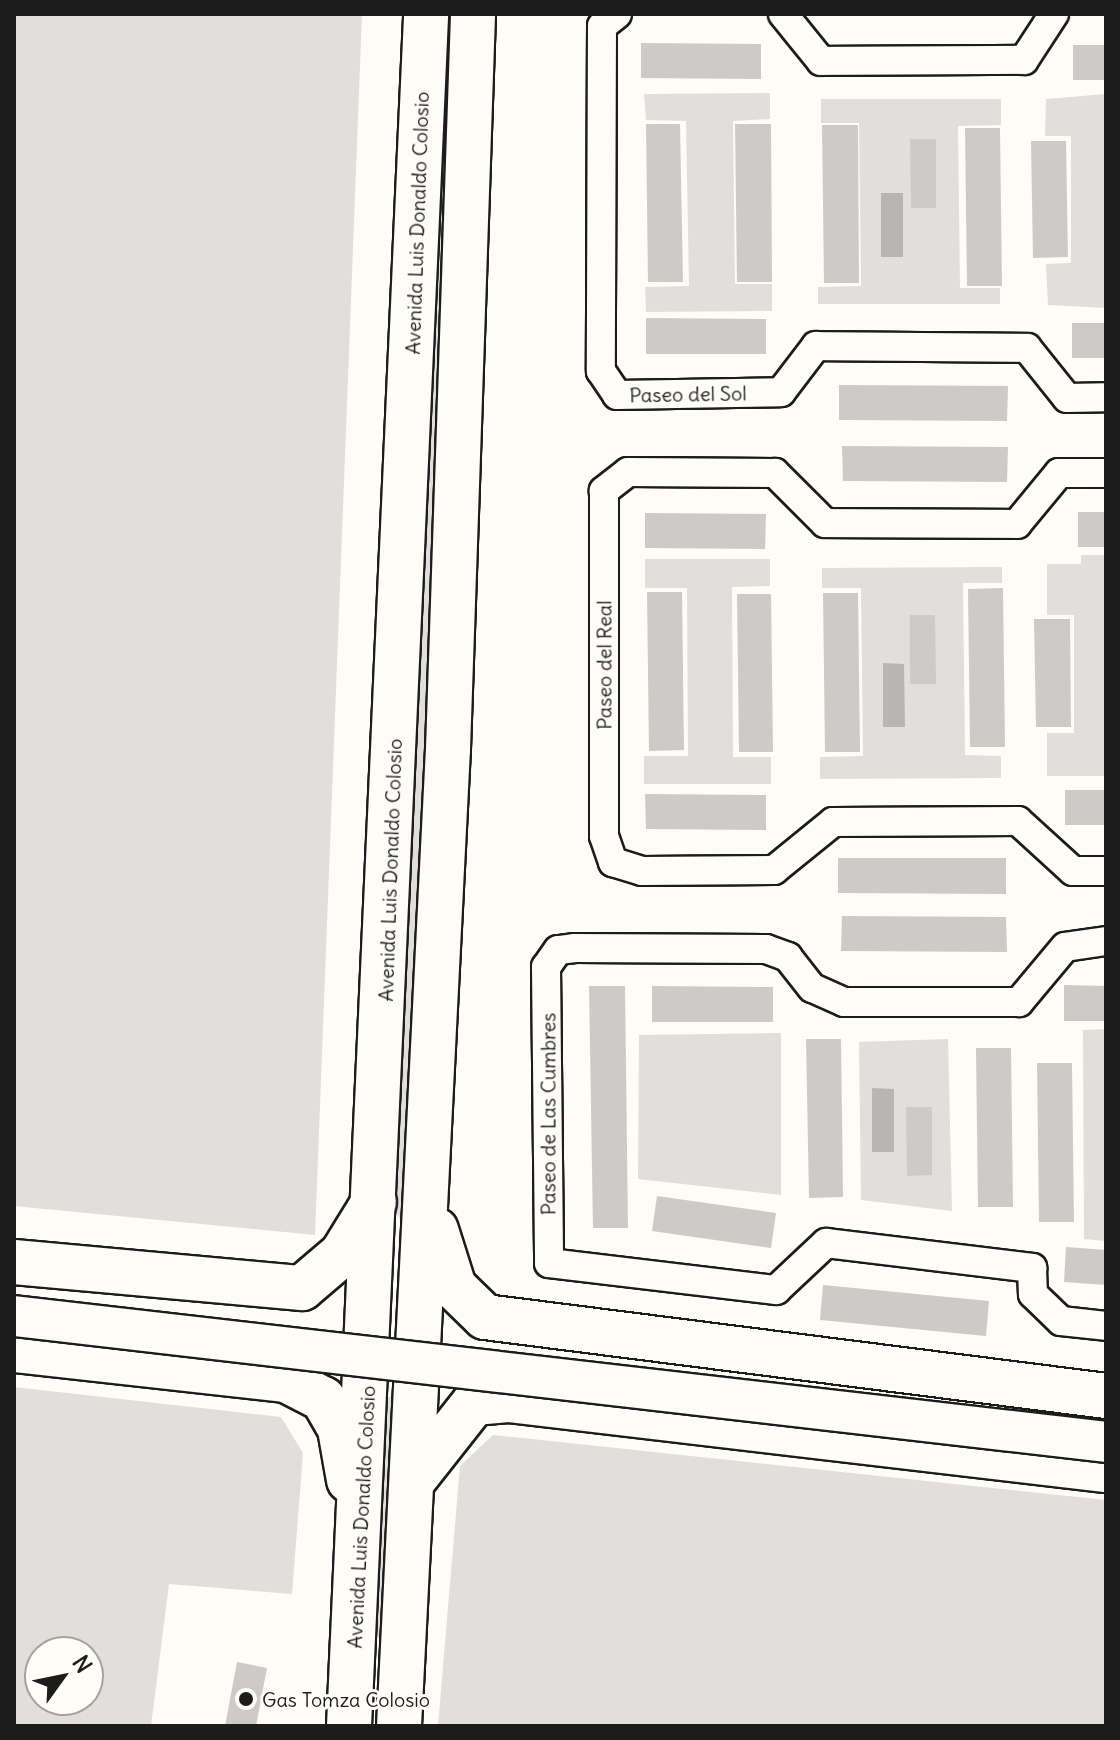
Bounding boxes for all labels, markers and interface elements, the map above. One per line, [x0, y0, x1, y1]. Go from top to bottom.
street label: Avenida Luis Donaldo Colosio [400, 91, 434, 355]
street label: Paseo del Sol [629, 381, 747, 407]
street label: Paseo del Real [592, 600, 616, 730]
street label: Avenida Luis Donaldo Colosio [373, 738, 407, 1002]
street label: Paseo de Las Cumbres [536, 1013, 560, 1215]
street label: Avenida Luis Donaldo Colosio [342, 1385, 380, 1649]
north arrow [24, 1636, 104, 1716]
text: N [67, 1650, 98, 1678]
place label: Gas Tomza Colosio [262, 1687, 430, 1711]
marker: Gas Tomza Colosio [237, 1690, 255, 1708]

